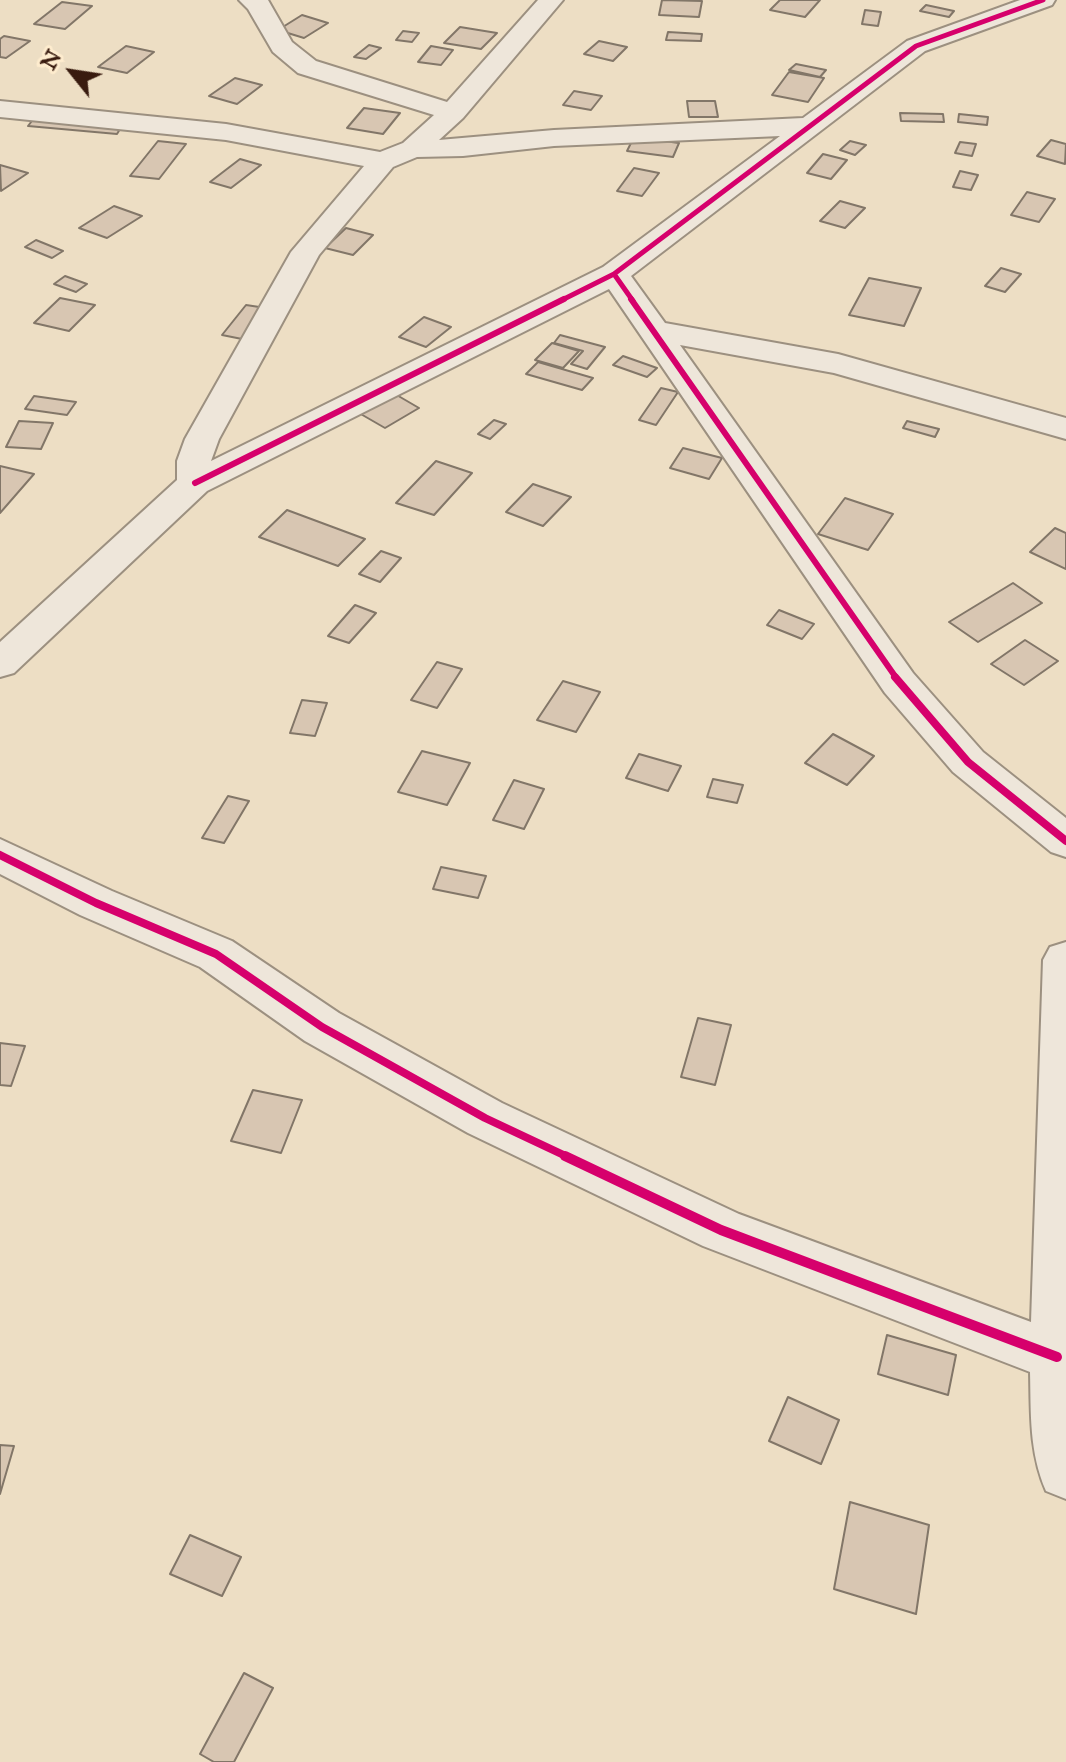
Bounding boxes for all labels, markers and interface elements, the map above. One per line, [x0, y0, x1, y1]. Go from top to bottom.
north arrow [32, 32, 112, 112]
text: N [34, 45, 67, 75]

